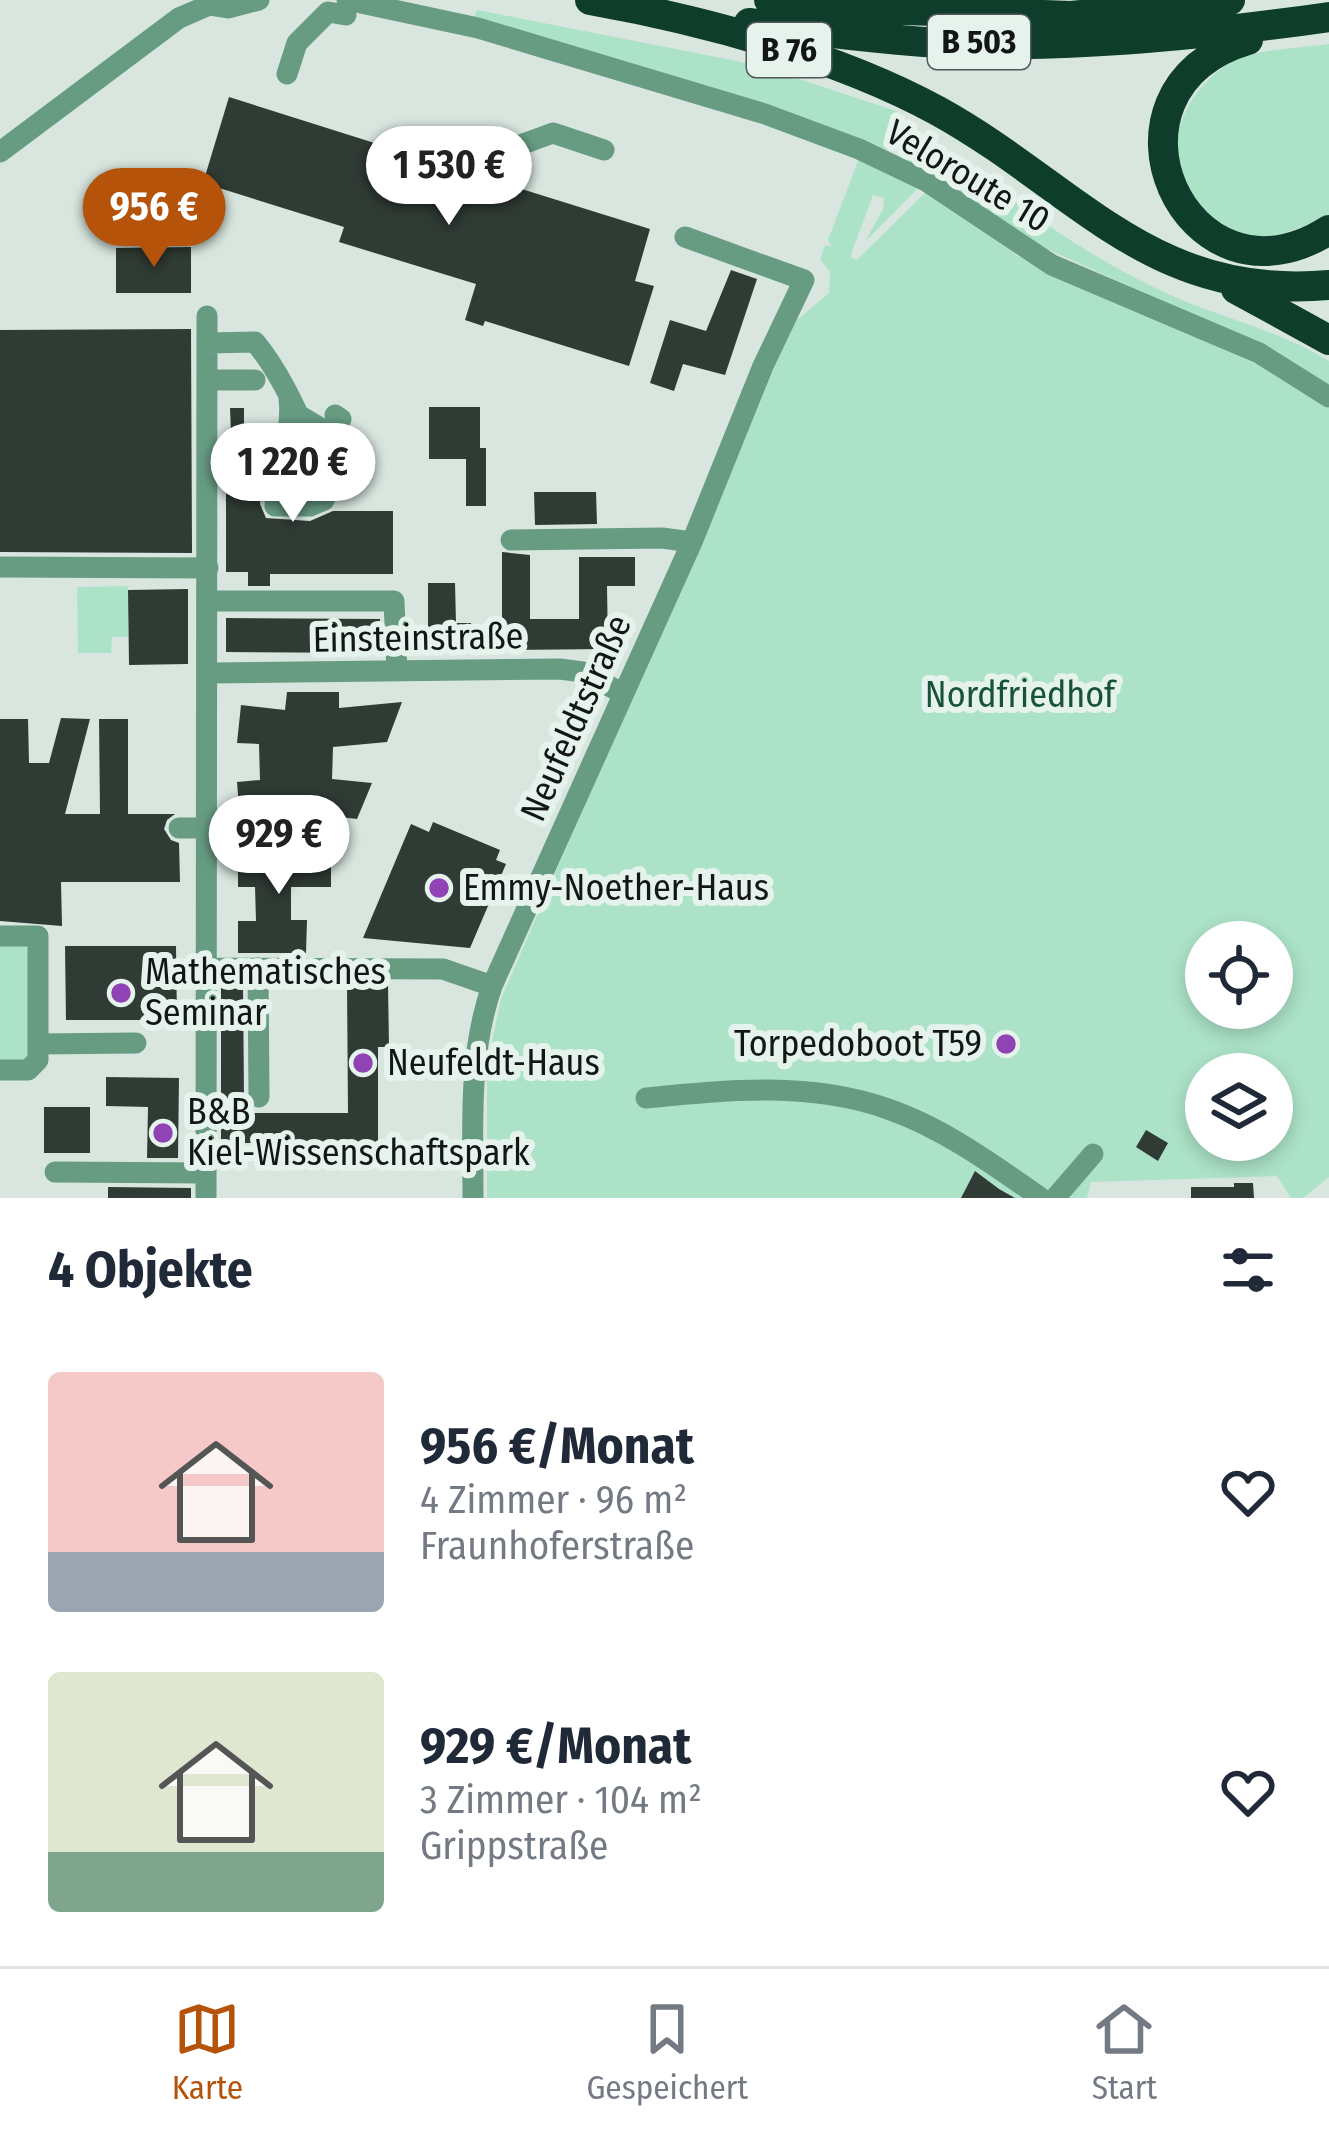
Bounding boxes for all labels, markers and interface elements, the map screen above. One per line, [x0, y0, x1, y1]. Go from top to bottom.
road number: B 503 [928, 15, 1030, 69]
road number: B 76 [747, 23, 831, 77]
street label: Veloroute 10 [878, 110, 1058, 242]
pin: 1 530 € [338, 126, 560, 228]
text: 1 530 € [393, 142, 505, 188]
pin: 956 € [70, 168, 238, 270]
text: 956 € [110, 184, 198, 230]
pin: 1 220 € [182, 423, 404, 525]
text: 1 220 € [237, 439, 349, 485]
street label: Neufeldtstraße [511, 608, 641, 828]
street label: Einsteinstraße [312, 614, 524, 662]
park label: Nordfriedhof [925, 673, 1118, 717]
pin: 929 € [195, 795, 363, 897]
text: 929 € [236, 811, 322, 857]
place label: Emmy-Noether-Haus [463, 866, 769, 910]
marker: Emmy-Noether-Haus [426, 875, 452, 901]
map controls [1185, 921, 1293, 1161]
button: locate [1185, 921, 1293, 1029]
place label: Mathematisches Seminar [145, 950, 386, 1035]
marker: Mathematisches Seminar [108, 980, 134, 1006]
place label: Torpedoboot T59 [734, 1022, 982, 1066]
marker: Torpedoboot T59 [993, 1031, 1019, 1057]
place label: Neufeldt-Haus [387, 1041, 600, 1085]
marker: Neufeldt-Haus [350, 1050, 376, 1076]
button: layers [1185, 1053, 1293, 1161]
place label: B&B Kiel-Wissenschaftspark [187, 1090, 530, 1175]
marker: B&B Kiel-Wissenschaftspark [150, 1120, 176, 1146]
icon: filters [1215, 1237, 1281, 1303]
text: 4 Objekte [48, 1239, 253, 1301]
text: 956 €/Monat [420, 1415, 694, 1477]
icon: home [144, 1420, 288, 1564]
icon: heart [1215, 1459, 1281, 1525]
text: 4 Zimmer · 96 m² [420, 1477, 687, 1523]
text: Fraunhoferstraße [420, 1523, 694, 1569]
text: 929 €/Monat [420, 1715, 691, 1777]
icon: home [144, 1720, 288, 1864]
icon: heart [1215, 1759, 1281, 1825]
text: 3 Zimmer · 104 m² [420, 1777, 702, 1823]
text: Grippstraße [420, 1823, 608, 1869]
tab: Karte [172, 1996, 243, 2108]
tab: Gespeichert [586, 1996, 748, 2108]
tab: Start [1091, 1996, 1157, 2108]

